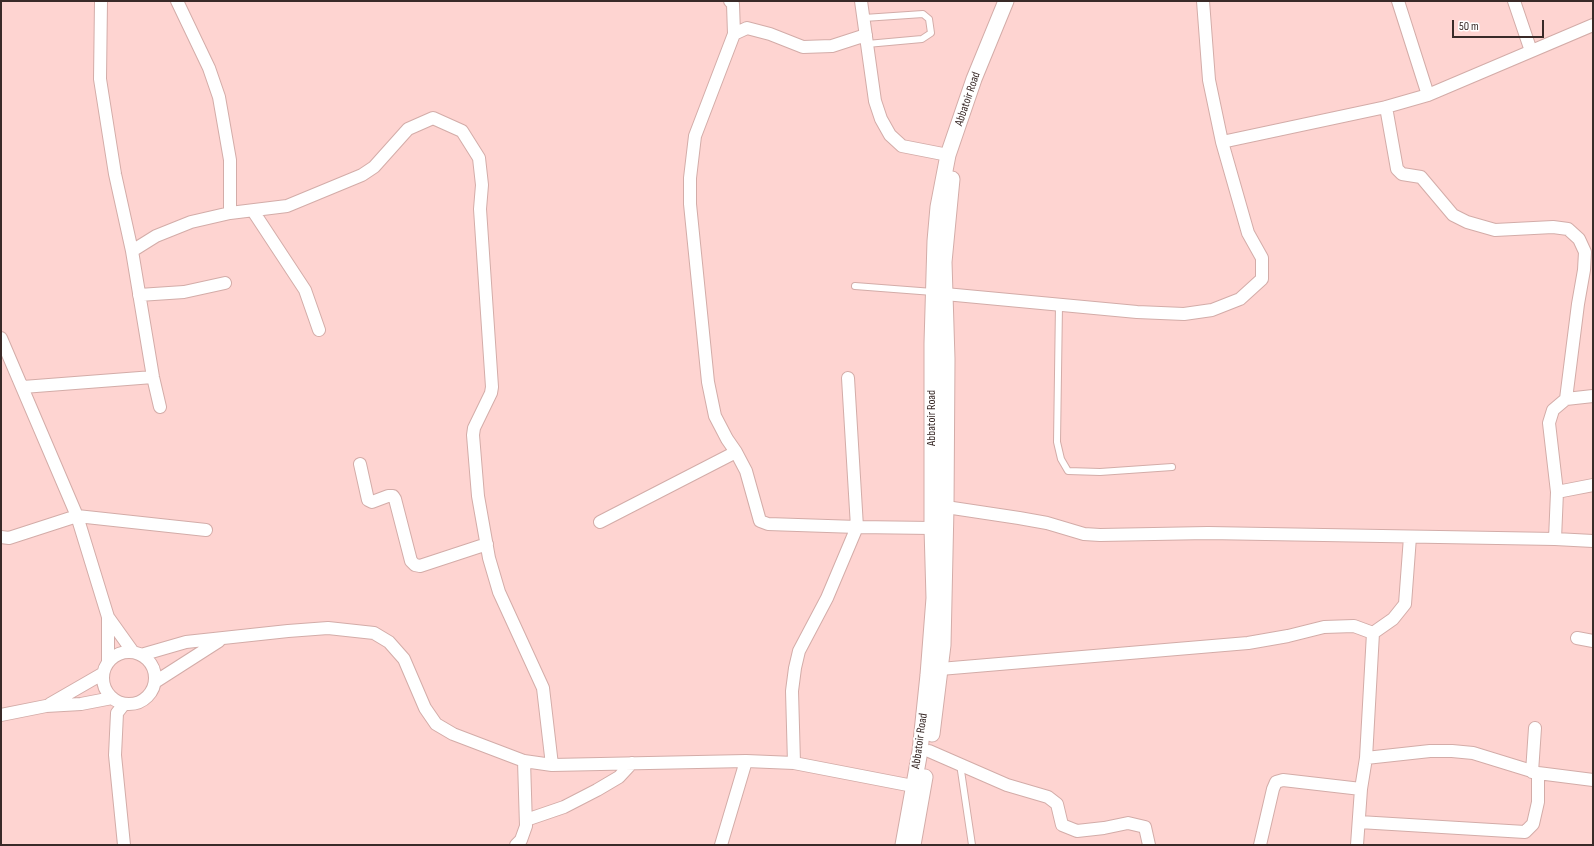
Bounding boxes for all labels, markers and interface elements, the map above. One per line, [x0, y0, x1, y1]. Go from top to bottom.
scale bar [1454, 12, 1546, 38]
text: 50 m [1459, 19, 1479, 34]
street label: Abbatoir Road [952, 70, 984, 128]
street label: Abbatoir Road [925, 390, 939, 446]
street label: Abbatoir Road [909, 712, 931, 770]

